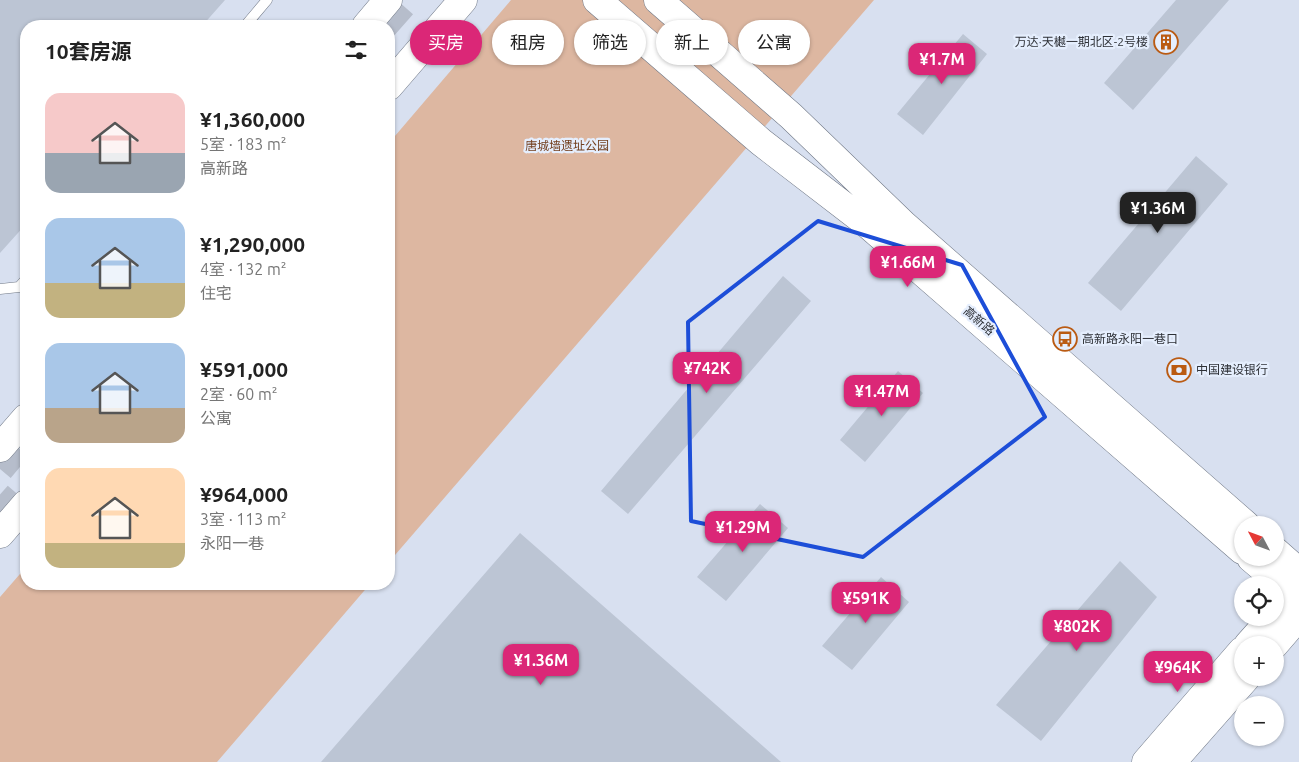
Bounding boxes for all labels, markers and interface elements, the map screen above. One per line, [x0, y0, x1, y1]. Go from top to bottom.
chip: 买房 [410, 20, 482, 65]
chip: 租房 [492, 20, 564, 65]
chip: 筛选 [574, 20, 646, 65]
chip: 新上 [656, 20, 728, 65]
chip: 公寓 [738, 20, 810, 65]
building icon: 万达·天樾一期北区-2号楼 [1153, 29, 1179, 55]
place label: 万达·天樾一期北区-2号楼 [1015, 35, 1148, 48]
icon: filters [342, 36, 370, 64]
text: 10套房源 [45, 39, 132, 63]
pin: ¥1.7M [907, 42, 977, 85]
text: ¥1.7M [919, 50, 965, 68]
text: ¥1,360,000 [200, 107, 305, 131]
icon: home [85, 113, 145, 173]
text: 5室 · 183 m² [200, 135, 287, 153]
park label: 唐城墙遗址公园 [525, 139, 609, 152]
text: 高新路 [200, 159, 248, 177]
pin: ¥1.36M [1117, 192, 1199, 234]
text: ¥1.36M [1131, 199, 1185, 217]
text: ¥1,290,000 [200, 232, 305, 256]
icon: home [85, 238, 145, 298]
pin: ¥1.66M [867, 246, 949, 288]
text: ¥1.66M [881, 253, 935, 271]
text: 4室 · 132 m² [200, 260, 287, 278]
text: 住宅 [200, 284, 232, 302]
street label: 高新路 [961, 304, 997, 337]
bus stop icon: 高新路永阳一巷口 [1052, 326, 1078, 352]
place label: 高新路永阳一巷口 [1082, 332, 1178, 345]
pin: ¥742K [672, 352, 742, 394]
text: ¥591,000 [200, 357, 288, 381]
bank icon: 中国建设银行 [1166, 357, 1192, 383]
text: ¥742K [684, 359, 730, 377]
icon: home [85, 363, 145, 423]
place label: 中国建设银行 [1196, 363, 1268, 376]
pin: ¥1.47M [841, 374, 923, 417]
text: ¥1.47M [855, 382, 909, 400]
text: 2室 · 60 m² [200, 385, 278, 403]
text: 公寓 [200, 409, 232, 427]
text: ¥964,000 [200, 482, 288, 506]
icon: home [85, 488, 145, 548]
text: 3室 · 113 m² [200, 510, 287, 528]
pin: ¥1.29M [702, 510, 784, 553]
north arrow [1234, 516, 1284, 566]
map controls [1234, 516, 1284, 746]
text: ¥1.29M [716, 518, 770, 536]
text: 永阳一巷 [200, 534, 264, 552]
button: locate [1234, 576, 1284, 626]
pin: ¥591K [831, 582, 901, 624]
text: ¥591K [843, 589, 889, 607]
pin: ¥802K [1042, 610, 1112, 652]
text: ¥802K [1054, 617, 1100, 635]
button: + [1234, 636, 1284, 686]
pin: ¥1.36M [500, 644, 582, 686]
pin: ¥964K [1143, 650, 1213, 693]
text: ¥1.36M [514, 651, 568, 669]
text: ¥964K [1155, 658, 1201, 676]
button: − [1234, 696, 1284, 746]

